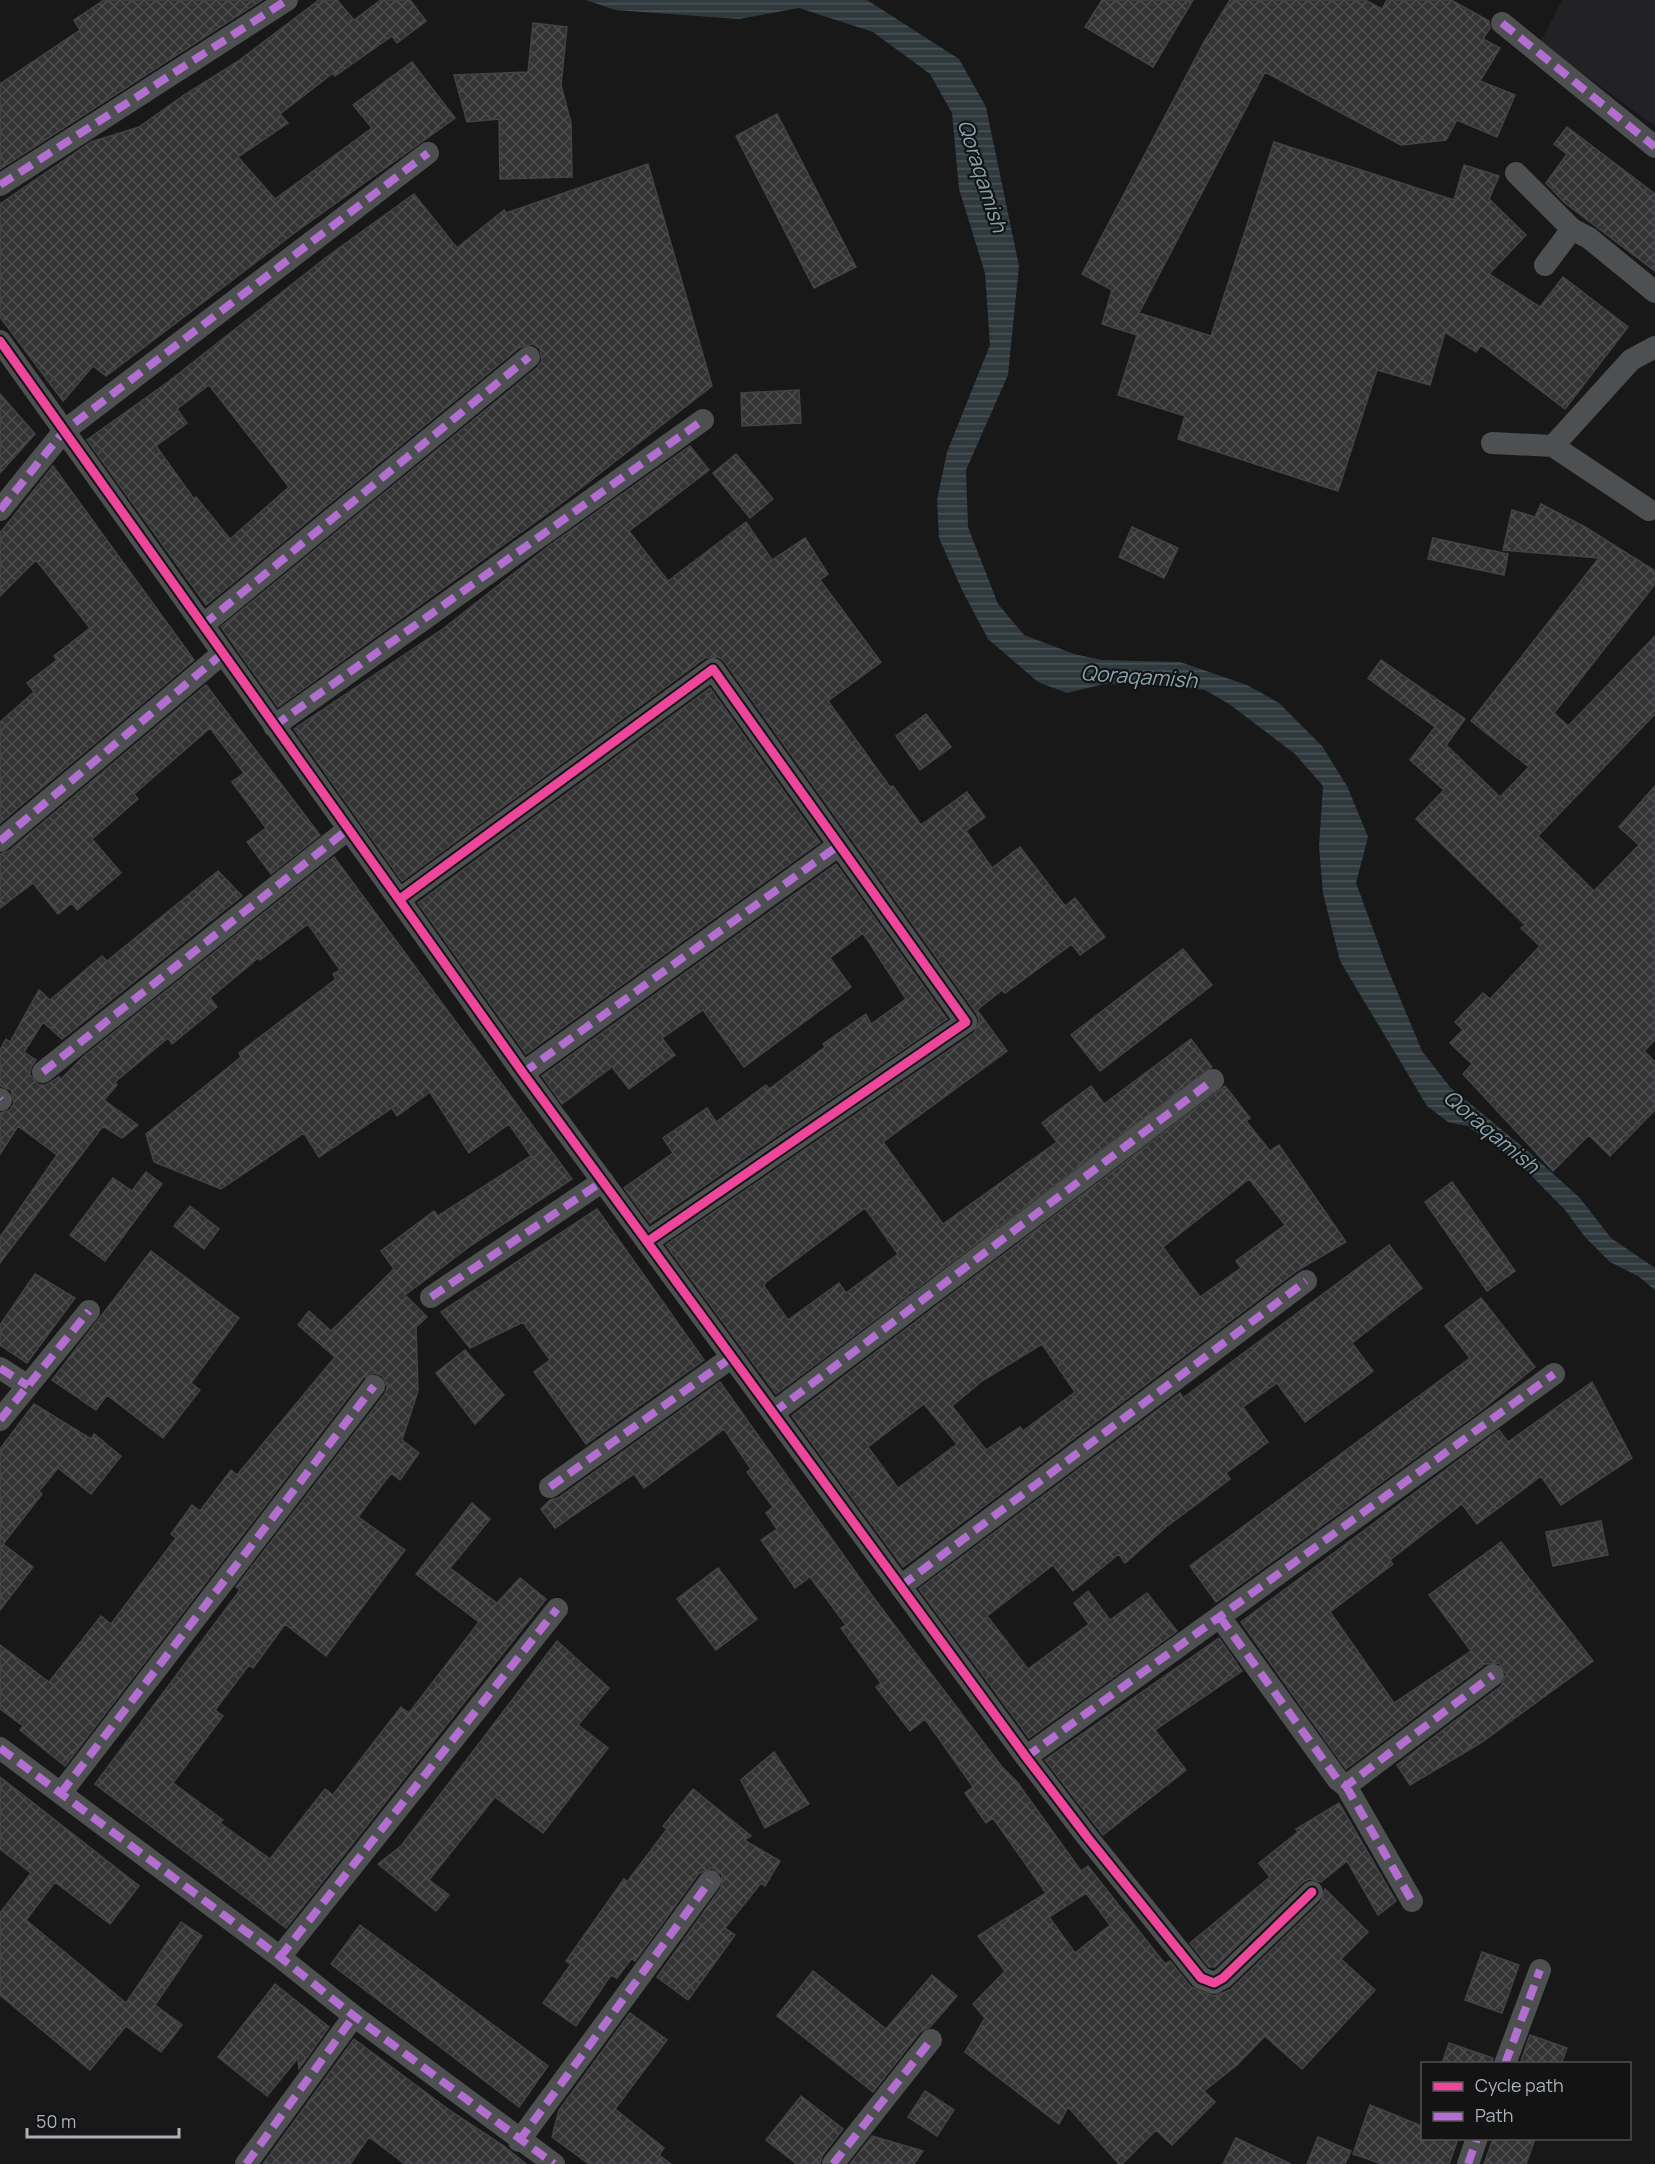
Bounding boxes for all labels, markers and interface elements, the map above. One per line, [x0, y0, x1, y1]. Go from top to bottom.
water label: Qoraqamish [952, 116, 1015, 237]
water label: Qoraqamish [1080, 658, 1200, 694]
water label: Qoraqamish [1438, 1083, 1547, 1180]
legend [1421, 2062, 1631, 2140]
text: Cycle path [1475, 2073, 1564, 2097]
scale bar [27, 2101, 178, 2139]
text: Path [1475, 2103, 1513, 2127]
text: 50 m [36, 2109, 76, 2133]

